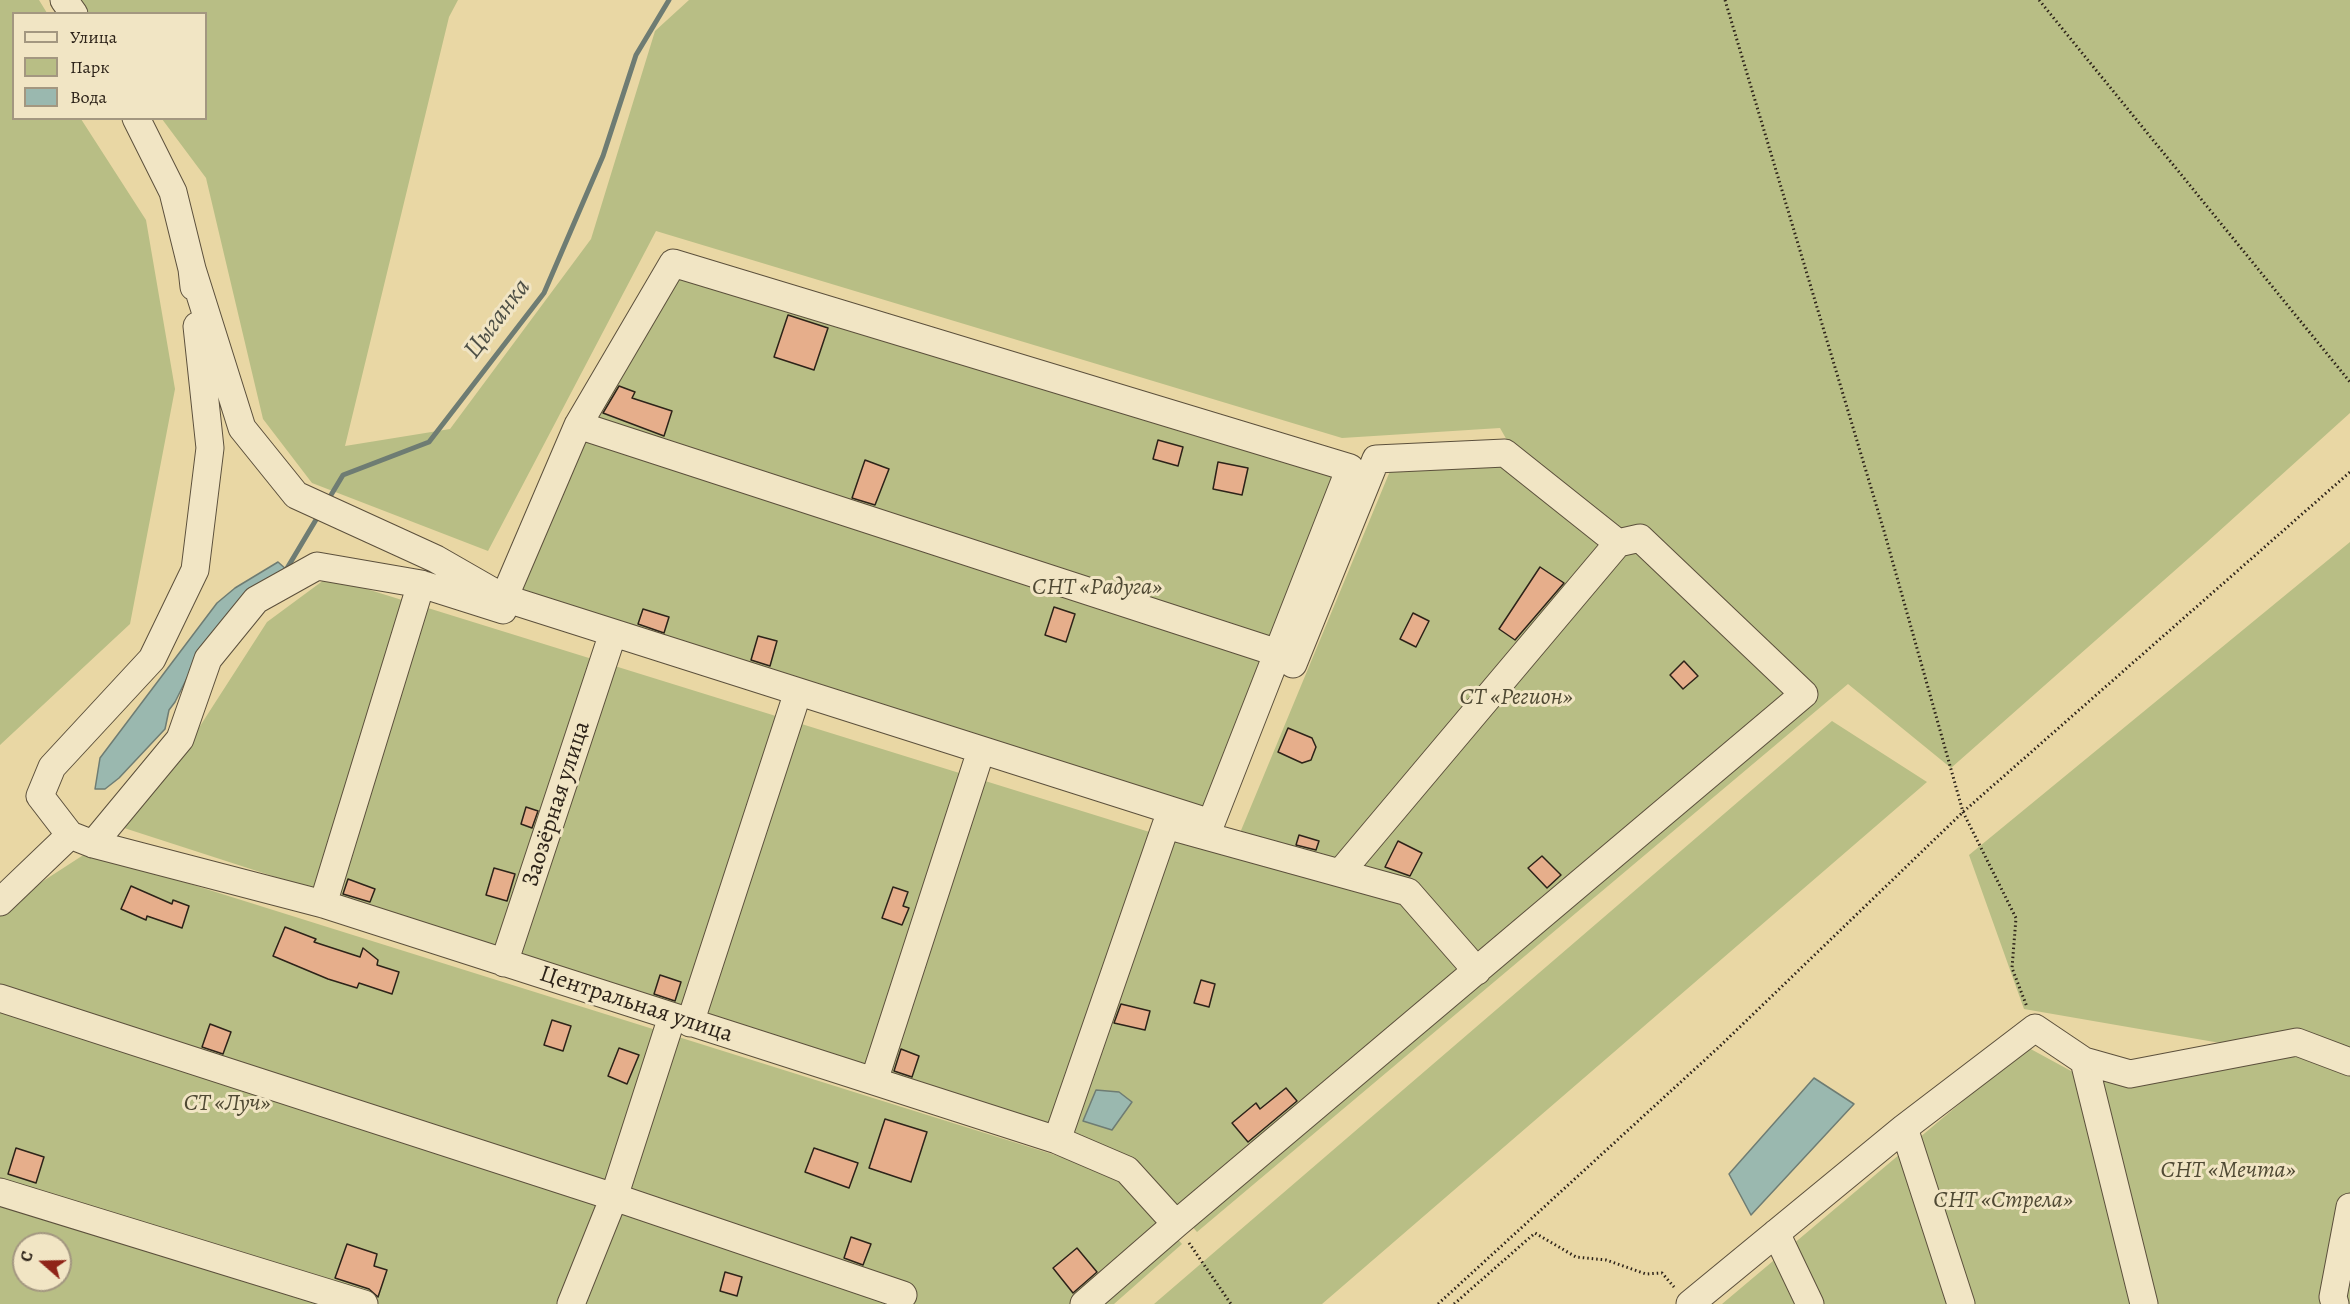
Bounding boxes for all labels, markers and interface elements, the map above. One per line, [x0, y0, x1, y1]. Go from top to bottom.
legend [12, 12, 207, 120]
text: Улица [70, 25, 117, 49]
text: Парк [70, 55, 110, 79]
text: Вода [70, 85, 107, 109]
water label: Цыганка [458, 273, 538, 365]
park label: СНТ «Радуга» [1032, 574, 1162, 602]
park label: СТ «Регион» [1459, 684, 1573, 712]
street label: Заозёрная улица [517, 718, 597, 890]
street label: Центральная улица [536, 960, 736, 1050]
park label: СТ «Луч» [184, 1090, 270, 1118]
park label: СНТ «Мечта» [2160, 1157, 2296, 1185]
park label: СНТ «Стрела» [1933, 1187, 2073, 1215]
north arrow [12, 1232, 72, 1292]
text: С [15, 1248, 39, 1265]

